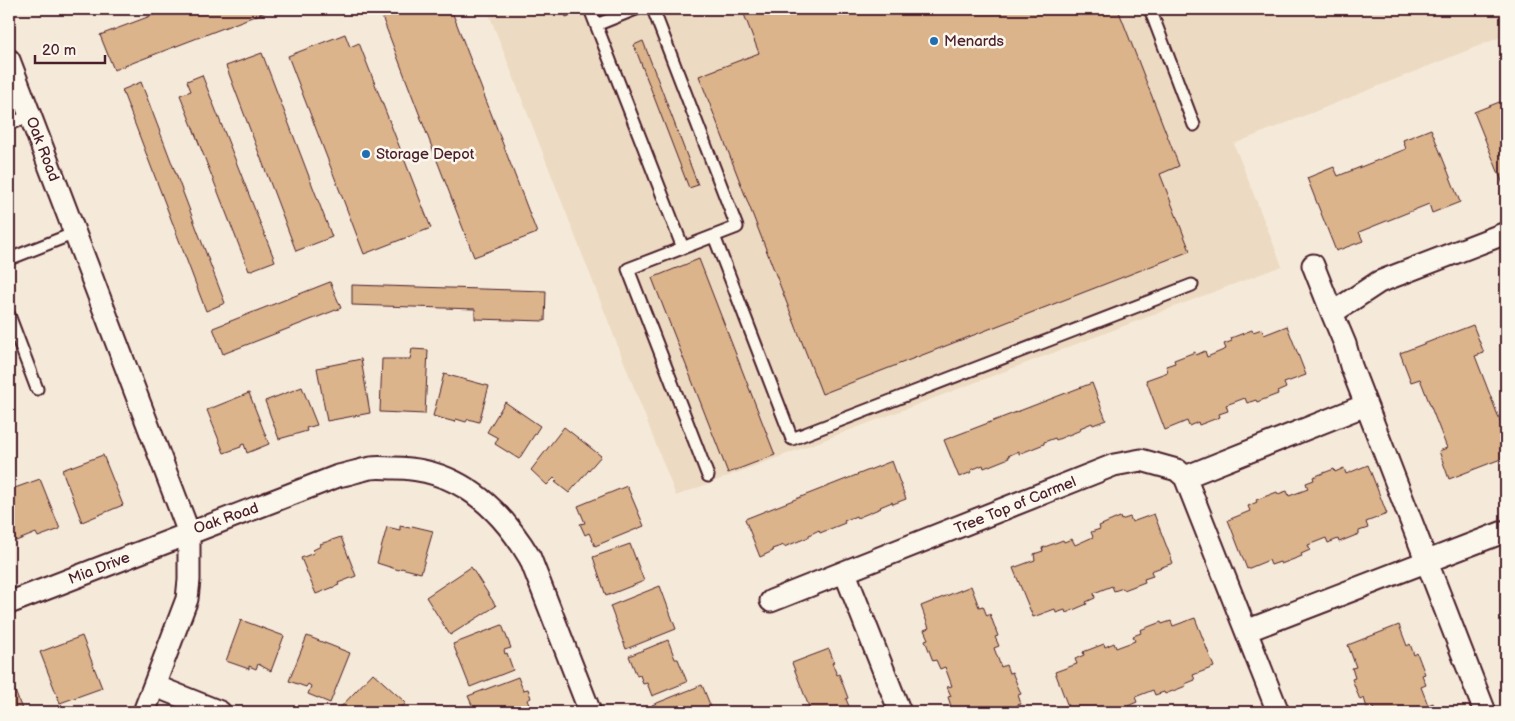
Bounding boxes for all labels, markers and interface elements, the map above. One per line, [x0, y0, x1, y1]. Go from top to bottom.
scale bar [35, 32, 105, 64]
place label: Menards [944, 32, 1005, 51]
marker: Menards [928, 35, 940, 47]
text: 20 m [42, 41, 76, 60]
street label: Oak Road [22, 114, 63, 184]
place label: Storage Depot [376, 145, 475, 164]
marker: Storage Depot [360, 148, 372, 160]
street label: Tree Top of Carmel [951, 472, 1079, 539]
street label: Oak Road [191, 499, 261, 538]
street label: Mia Drive [66, 548, 133, 589]

